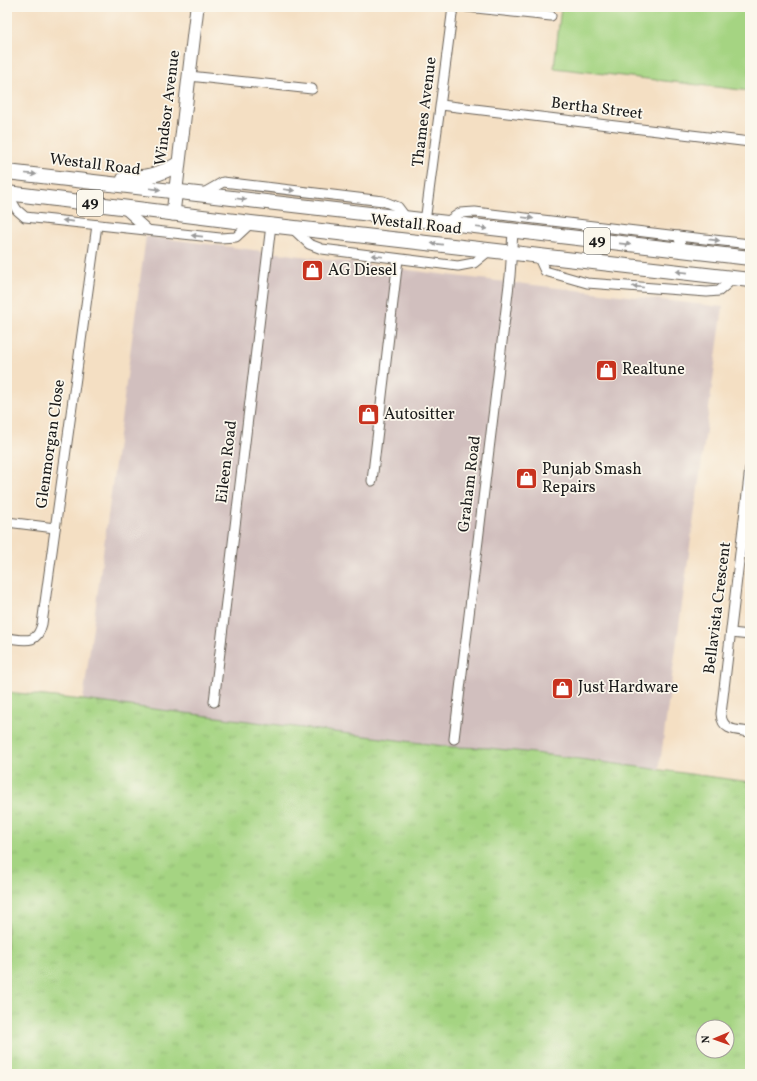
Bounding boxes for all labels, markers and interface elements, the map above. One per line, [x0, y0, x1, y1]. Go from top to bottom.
street label: Windsor Avenue [150, 49, 186, 167]
street label: Thames Avenue [407, 56, 443, 168]
street label: Bertha Street [550, 92, 645, 126]
street label: Westall Road [48, 148, 142, 182]
one-way arrow [25, 171, 37, 178]
one-way arrow [149, 186, 161, 192]
one-way arrow [283, 186, 295, 193]
road number: 49 [77, 190, 103, 216]
one-way arrow [234, 196, 247, 202]
street label: Westall Road [369, 209, 463, 241]
one-way arrow [522, 215, 534, 221]
one-way arrow [62, 218, 74, 225]
one-way arrow [476, 225, 488, 231]
road number: 49 [584, 228, 610, 254]
one-way arrow [191, 232, 203, 239]
one-way arrow [708, 237, 720, 243]
one-way arrow [431, 241, 443, 248]
one-way arrow [619, 241, 631, 247]
one-way arrow [371, 253, 383, 259]
shop icon: AG Diesel [300, 258, 326, 284]
place label: AG Diesel [328, 260, 397, 282]
one-way arrow [676, 269, 688, 276]
one-way arrow [632, 284, 644, 291]
shop icon: Realtune [593, 357, 619, 383]
place label: Realtune [622, 359, 685, 381]
street label: Glenmorgan Close [31, 378, 71, 510]
shop icon: Autositter [356, 402, 382, 428]
place label: Autositter [384, 404, 455, 426]
street label: Eileen Road [211, 419, 243, 505]
street label: Graham Road [453, 434, 487, 534]
place label: Punjab Smash Repairs [542, 459, 642, 499]
shop icon: Punjab Smash Repairs [514, 466, 540, 492]
street label: Bellavista Crescent [699, 540, 737, 675]
shop icon: Just Hardware [550, 675, 576, 701]
place label: Just Hardware [578, 677, 678, 699]
north arrow [695, 1019, 735, 1059]
text: N [699, 1035, 714, 1044]

